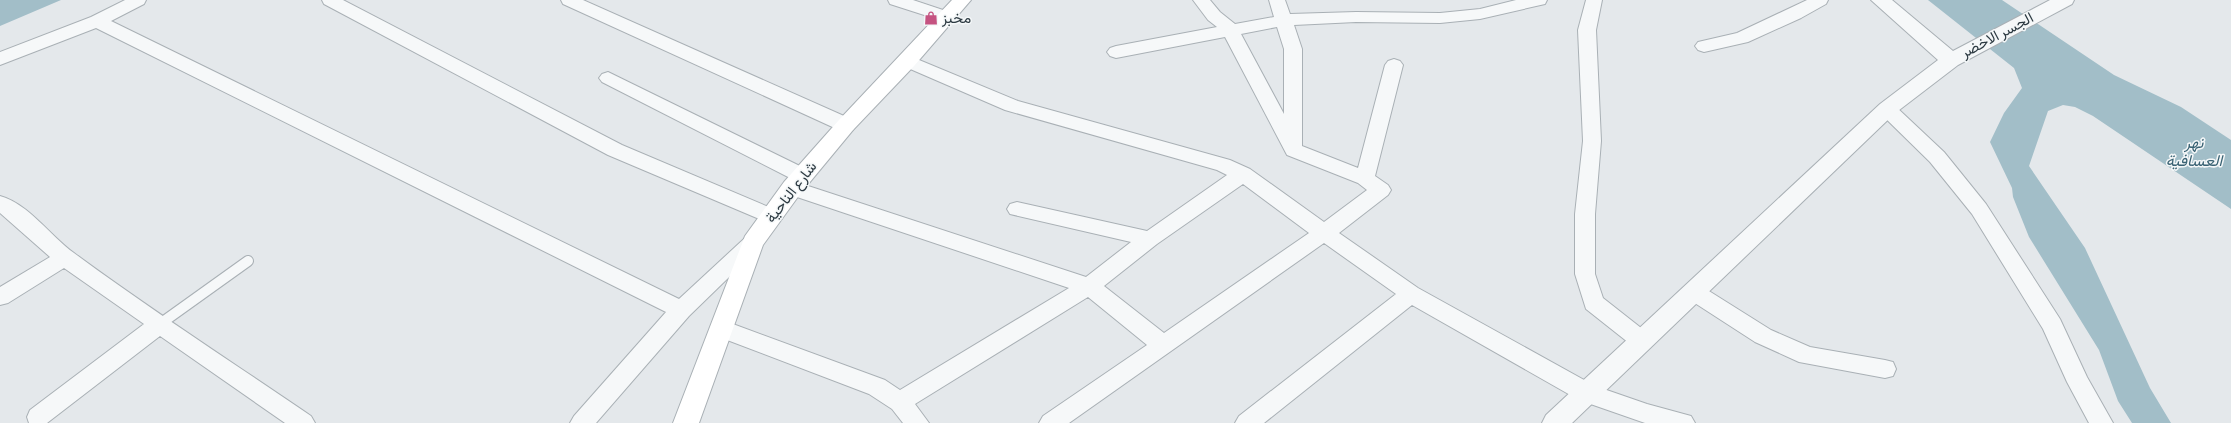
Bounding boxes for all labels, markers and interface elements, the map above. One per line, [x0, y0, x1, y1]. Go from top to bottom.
street label: الجسر الاخضر [1957, 8, 2037, 63]
place label: مخبز [941, 9, 971, 28]
shop icon: مخبز [923, 10, 939, 26]
water label: نهر العسافية [2166, 134, 2225, 171]
street label: شارع الناحية [762, 158, 822, 227]

